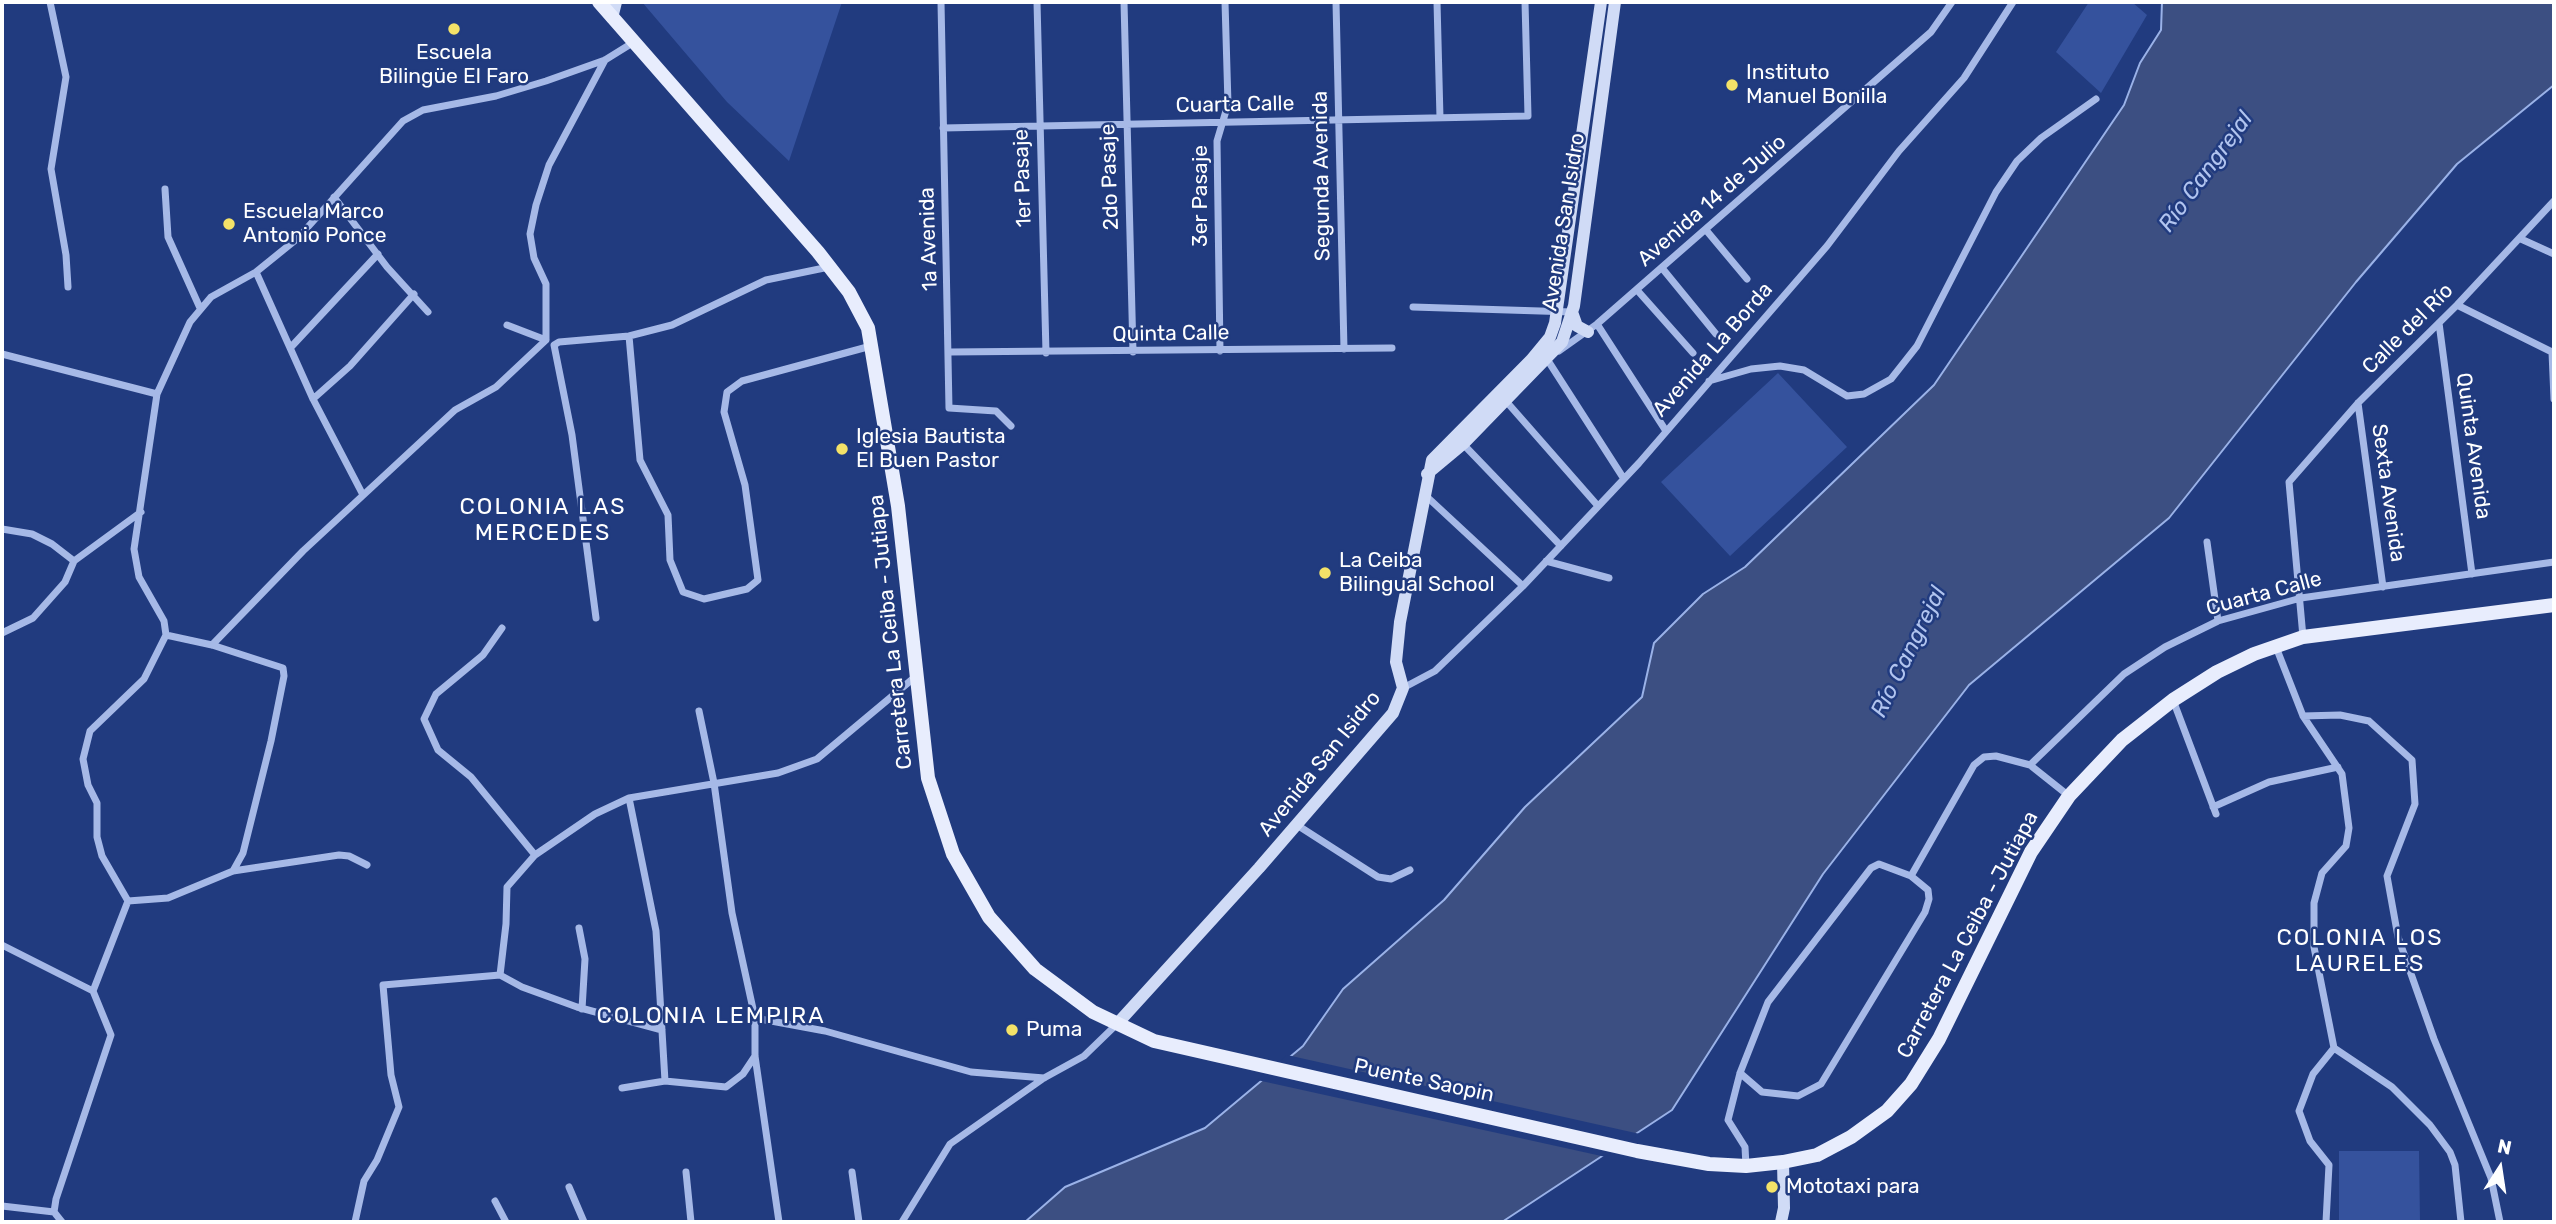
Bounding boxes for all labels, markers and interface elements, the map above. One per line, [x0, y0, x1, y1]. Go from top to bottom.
marker: Escuela Bilingüe El Faro [446, 21, 462, 37]
place label: Escuela Bilingüe El Faro [379, 40, 529, 90]
place label: Instituto Manuel Bonilla [1746, 60, 1887, 110]
marker: Instituto Manuel Bonilla [1724, 77, 1740, 93]
street label: Cuarta Calle [1175, 91, 1295, 119]
street label: Segunda Avenida [1308, 91, 1336, 261]
water label: Río Cangrejal [2153, 106, 2259, 238]
street label: 2do Pasaje [1096, 123, 1124, 231]
street label: 1er Pasaje [1009, 128, 1037, 228]
street label: Avenida 14 de Julio [1633, 130, 1791, 272]
street label: Avenida San Isidro [1537, 131, 1591, 313]
street label: 3er Pasaje [1188, 145, 1214, 247]
street label: 1a Avenida [915, 187, 943, 291]
place label: Escuela Marco Antonio Ponce [243, 199, 386, 249]
marker: Escuela Marco Antonio Ponce [221, 216, 237, 232]
street label: Avenida La Borda [1648, 278, 1778, 422]
street label: Calle del Río [2357, 278, 2459, 380]
street label: Quinta Calle [1112, 320, 1230, 348]
street label: Quinta Avenida [2450, 371, 2496, 521]
street label: Sexta Avenida [2366, 422, 2410, 564]
place label: Iglesia Bautista El Buen Pastor [856, 424, 1006, 474]
marker: Iglesia Bautista El Buen Pastor [834, 441, 850, 457]
district label: COLONIA LAS MERCEDES [461, 493, 625, 547]
street label: Carretera La Ceiba - Jutiapa [864, 493, 918, 771]
place label: La Ceiba Bilingual School [1339, 548, 1495, 598]
marker: La Ceiba Bilingual School [1317, 565, 1333, 581]
street label: Cuarta Calle [2203, 566, 2325, 622]
water label: Río Cangrejal [1865, 582, 1953, 722]
street label: Avenida San Isidro [1254, 686, 1386, 842]
street label: Carretera La Ceiba - Jutiapa [1892, 807, 2044, 1063]
district label: COLONIA LOS LAURELES [2278, 924, 2442, 978]
district label: COLONIA LEMPIRA [598, 1002, 824, 1030]
place label: Puma [1026, 1017, 1082, 1043]
marker: Puma [1004, 1022, 1020, 1038]
street label: Puente Saopin [1352, 1054, 1496, 1108]
north arrow [2465, 1133, 2535, 1203]
text: N [2495, 1134, 2514, 1160]
place label: Mototaxi para [1786, 1174, 1920, 1200]
marker: Mototaxi para [1764, 1179, 1780, 1195]

